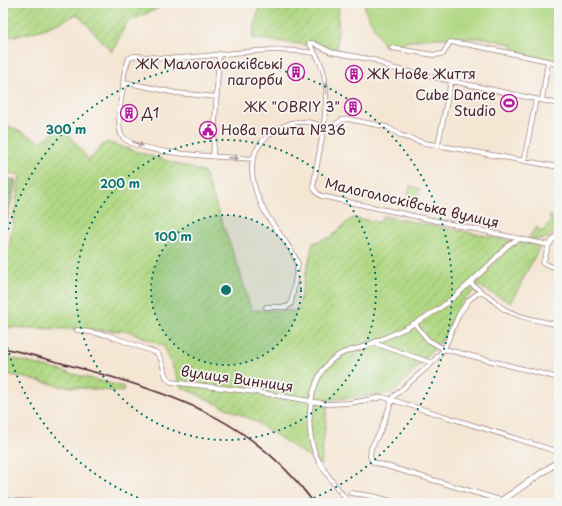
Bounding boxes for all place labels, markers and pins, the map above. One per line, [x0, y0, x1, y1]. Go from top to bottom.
place label: ЖК Малоголосківські пагорби [136, 53, 283, 90]
building icon: ЖК Малоголосківські пагорби [286, 62, 306, 82]
place label: ЖК Нове Життя [366, 63, 476, 84]
building icon: ЖК Нове Життя [344, 64, 364, 84]
place label: Cube Dance Studio [415, 84, 496, 121]
sports icon: Cube Dance Studio [499, 93, 519, 113]
place label: ЖК "OBRIY 3" [243, 96, 340, 117]
building icon: ЖК "OBRIY 3" [343, 97, 363, 117]
place label: Д1 [141, 102, 159, 123]
building icon: Д1 [119, 103, 139, 123]
place label: Нова пошта №36 [221, 119, 346, 140]
public building icon: Нова пошта №36 [198, 120, 218, 140]
centre of rings [219, 283, 233, 297]

